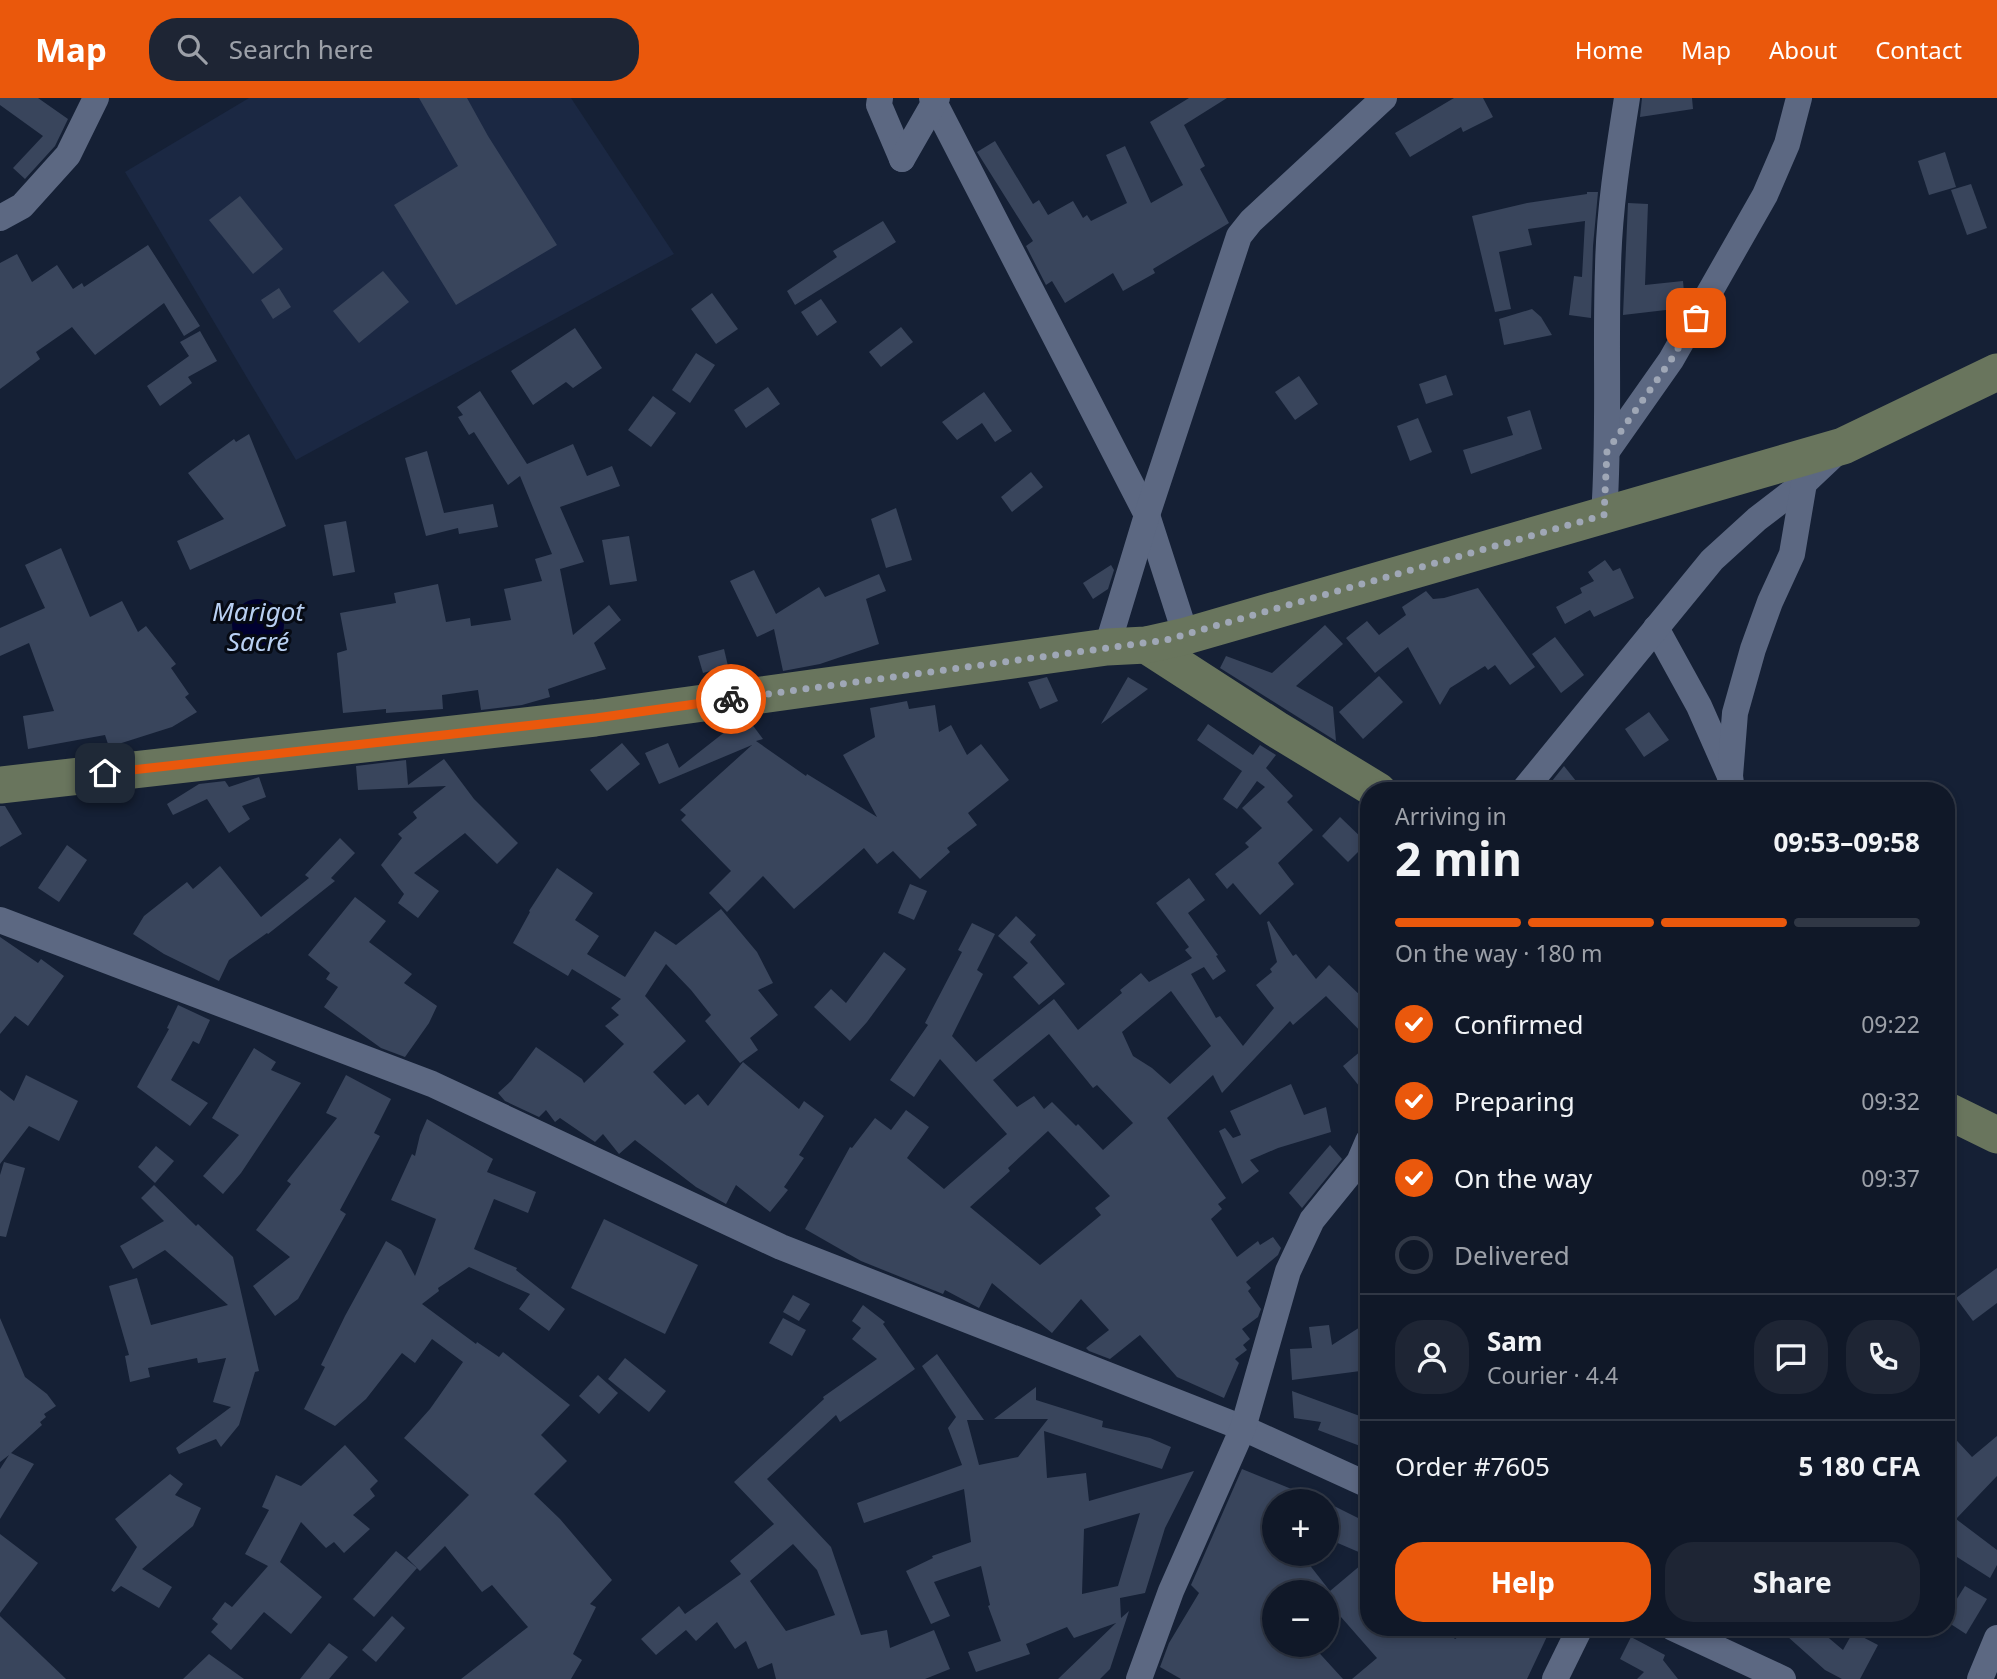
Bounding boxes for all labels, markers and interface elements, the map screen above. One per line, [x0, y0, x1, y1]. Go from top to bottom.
search box [149, 18, 639, 81]
text: Map [35, 27, 107, 72]
icon: search [173, 30, 211, 68]
text: Search here [229, 31, 373, 67]
text: Home [1575, 33, 1643, 66]
text: Map [1681, 33, 1731, 66]
text: About [1769, 33, 1837, 66]
text: Contact [1875, 33, 1962, 66]
pin [1666, 288, 1726, 348]
icon: bag [1677, 299, 1715, 337]
water label: Marigot Sacré [212, 593, 305, 659]
courier [696, 664, 766, 734]
icon: bike [712, 680, 750, 718]
pin [75, 743, 135, 803]
icon: home [86, 754, 124, 792]
text: Arriving in [1395, 800, 1507, 832]
text: 09:53–09:58 [1773, 824, 1920, 860]
text: 2 min [1395, 827, 1522, 889]
text: On the way · 180 m [1395, 937, 1602, 969]
icon: check [1395, 1005, 1433, 1043]
text: Confirmed [1454, 1006, 1584, 1042]
text: 09:22 [1861, 1008, 1920, 1040]
icon: check [1395, 1082, 1433, 1120]
text: Preparing [1454, 1083, 1575, 1119]
text: 09:32 [1861, 1085, 1920, 1117]
icon: check [1395, 1159, 1433, 1197]
text: On the way [1454, 1160, 1592, 1196]
text: 09:37 [1861, 1162, 1920, 1194]
text: Delivered [1454, 1237, 1570, 1273]
button: person [1395, 1320, 1469, 1394]
button: chat [1754, 1320, 1828, 1394]
button: phone [1846, 1320, 1920, 1394]
text: Sam [1487, 1323, 1542, 1359]
text: Courier · 4.4 [1487, 1359, 1618, 1391]
text: Order #7605 [1395, 1448, 1550, 1484]
text: 5 180 CFA [1799, 1448, 1920, 1484]
map controls [1262, 1489, 1339, 1657]
button: + [1262, 1489, 1339, 1566]
button: Help [1395, 1542, 1651, 1622]
button: Share [1665, 1542, 1920, 1622]
button: − [1262, 1580, 1339, 1657]

